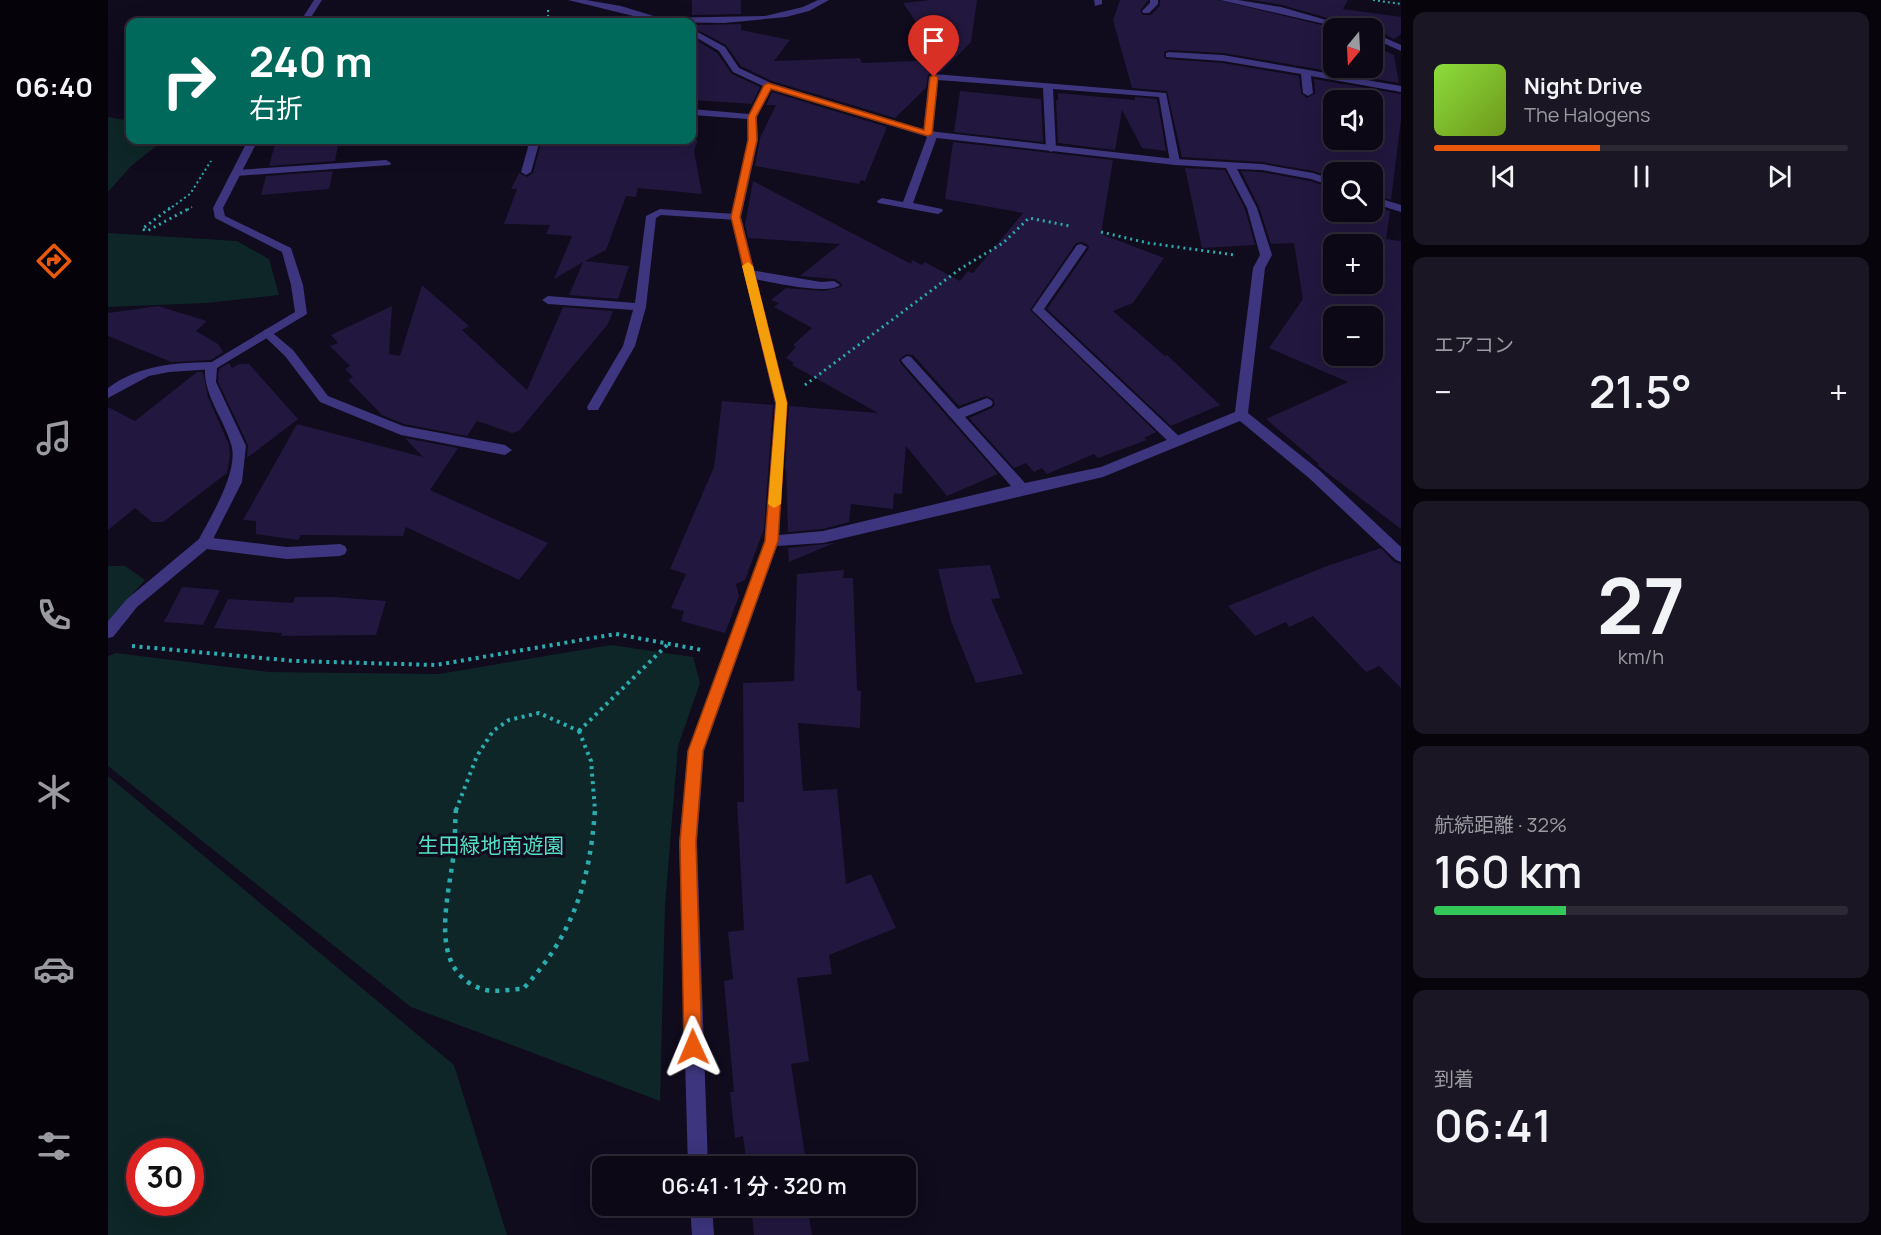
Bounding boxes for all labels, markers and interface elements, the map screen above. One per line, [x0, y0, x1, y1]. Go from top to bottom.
pin [908, 15, 959, 77]
north arrow [1323, 18, 1383, 78]
map controls [1323, 18, 1383, 366]
icon: arrive [917, 24, 950, 57]
text: 240 m [249, 32, 373, 90]
icon: right [150, 42, 228, 120]
text: 06:40 [15, 68, 93, 105]
text: Night Drive [1524, 71, 1643, 101]
text: 右折 [249, 89, 303, 126]
button: sound [1323, 90, 1383, 150]
text: The Halogens [1524, 101, 1650, 128]
icon: previous [1487, 160, 1520, 193]
icon: pause [1625, 160, 1658, 193]
icon: next [1763, 160, 1796, 193]
button: search [1323, 162, 1383, 222]
button: + [1323, 234, 1383, 294]
icon: directions [33, 240, 75, 282]
button: − [1323, 306, 1383, 366]
text: エアコン [1434, 331, 1514, 358]
text: 21.5° [1589, 360, 1692, 422]
text: − [1434, 369, 1452, 414]
text: + [1829, 369, 1848, 414]
icon: music [33, 417, 75, 459]
text: 27 [1597, 551, 1685, 657]
icon: phone [33, 594, 75, 636]
text: km/h [1618, 643, 1664, 670]
icon: climate [33, 771, 75, 813]
text: 航続距離 · 32% [1434, 811, 1567, 838]
park label: 生田緑地南遊園 [418, 831, 565, 859]
text: 160 km [1434, 840, 1582, 902]
icon: car [33, 948, 75, 990]
position arrow [661, 1015, 725, 1079]
text: 到着 [1434, 1065, 1474, 1092]
text: 06:41 [1434, 1094, 1552, 1156]
icon: filters [33, 1125, 75, 1167]
speed limit sign: 30 [126, 1138, 204, 1216]
text: 06:41 · 1 分 · 320 m [661, 1171, 847, 1201]

